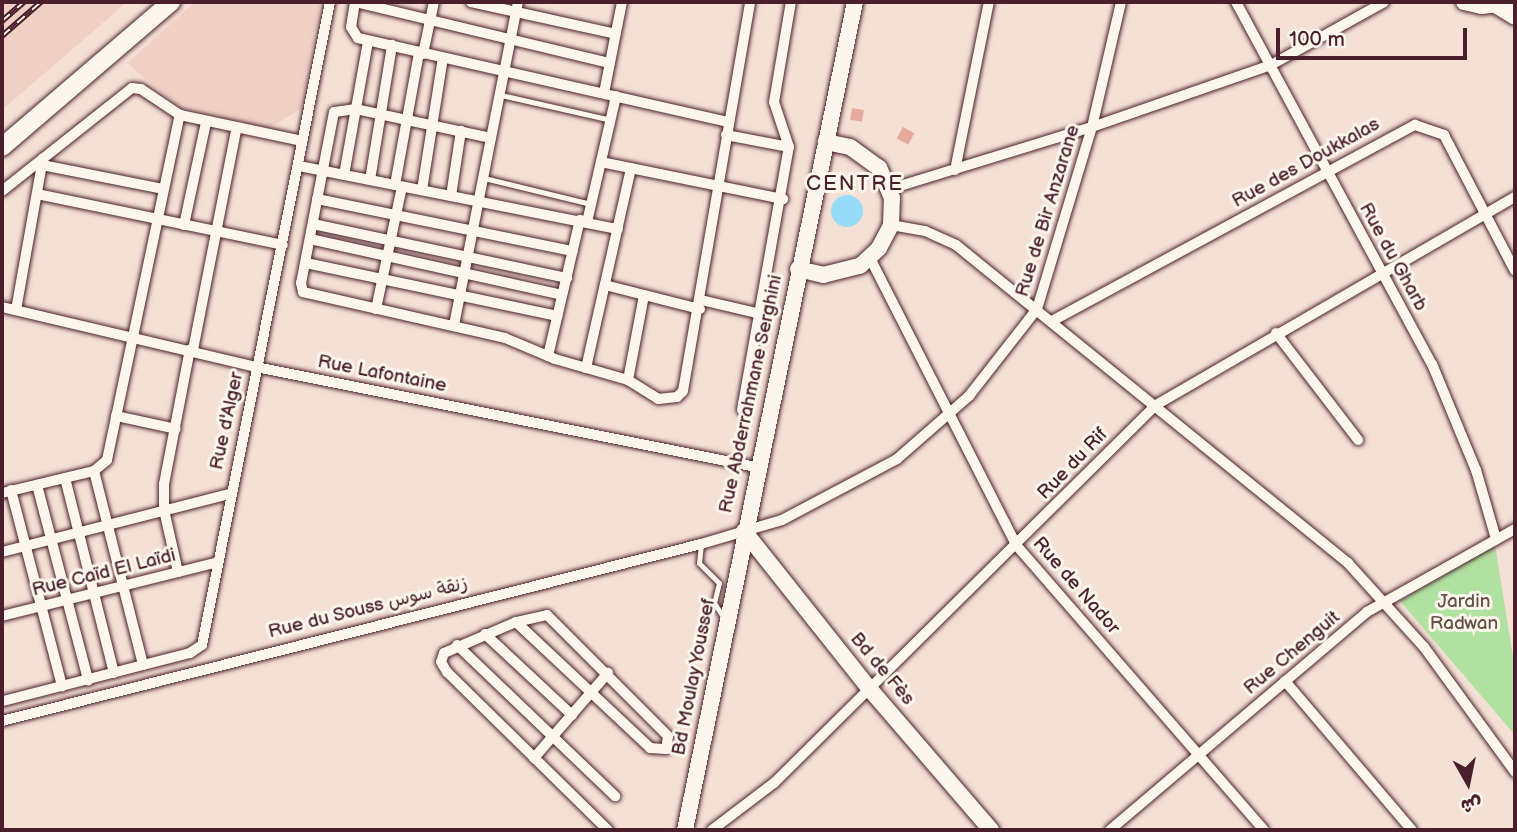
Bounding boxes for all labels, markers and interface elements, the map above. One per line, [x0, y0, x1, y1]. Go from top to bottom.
scale bar [1279, 14, 1470, 58]
text: 100 m [1289, 27, 1345, 52]
street label: Rue des Doukkalas [1228, 113, 1384, 213]
street label: Rue de Bir Anzarane [1011, 122, 1085, 300]
district label: CENTRE [807, 171, 903, 197]
street label: Rue du Gharb [1354, 199, 1432, 315]
street label: Rue Abderrahmane Serghini [715, 273, 787, 515]
street label: Rue Lafontaine [316, 350, 448, 398]
street label: Rue d'Alger [206, 370, 248, 472]
street label: Rue du Rif [1033, 423, 1113, 505]
street label: Rue de Nador [1028, 533, 1124, 639]
street label: Rue Caïd El Laïdi [30, 544, 178, 602]
street label: Rue du Souss زنقة سوس [266, 572, 470, 644]
park label: Jardin Radwan [1430, 591, 1498, 635]
street label: Bd Moulay Youssef [667, 595, 721, 759]
street label: Rue Chenguit [1239, 606, 1345, 700]
street label: Bd de Fès [845, 628, 919, 710]
north arrow [1433, 748, 1503, 818]
text: ش [1459, 791, 1483, 817]

